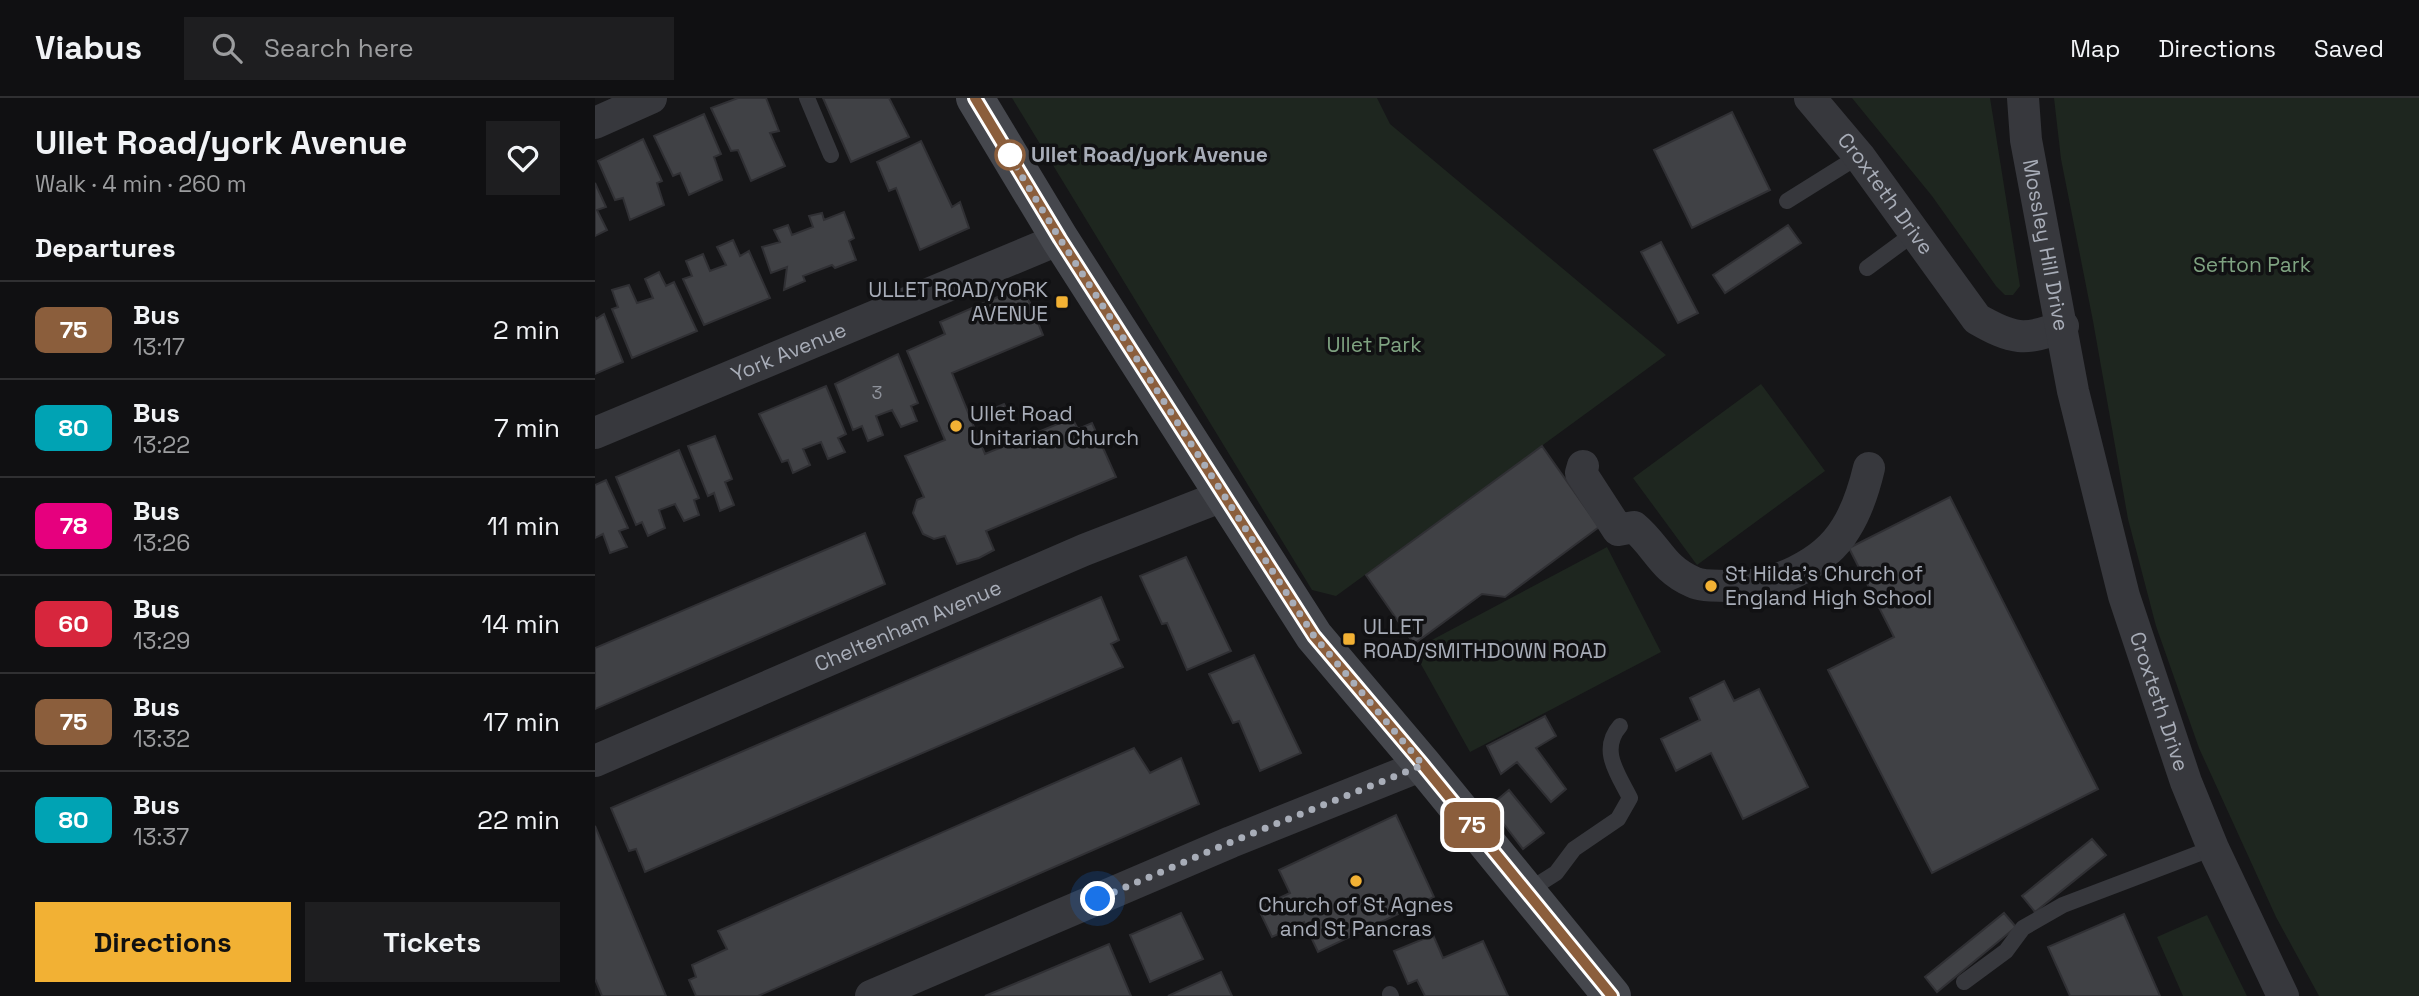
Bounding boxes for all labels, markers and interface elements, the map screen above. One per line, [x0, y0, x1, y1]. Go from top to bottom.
search box [184, 17, 674, 80]
text: Viabus [35, 27, 142, 69]
icon: search [208, 29, 246, 67]
text: Search here [264, 31, 414, 65]
text: Map [2070, 33, 2120, 64]
text: Directions [2158, 33, 2276, 64]
text: Saved [2314, 33, 2384, 64]
button: heart [486, 121, 560, 195]
text: Ullet Road/york Avenue [35, 122, 407, 164]
street label: Croxteth Drive [1832, 127, 1940, 260]
marker: Ullet Road/york Avenue [995, 140, 1025, 170]
place label: Ullet Road/york Avenue [1031, 141, 1268, 168]
street label: Mossley Hill Drive [2017, 157, 2075, 333]
text: Walk · 4 min · 260 m [35, 169, 247, 199]
text: Departures [35, 231, 176, 265]
park label: Sefton Park [2193, 251, 2311, 278]
place label: ULLET ROAD/YORK AVENUE [868, 276, 1048, 327]
marker: ULLET ROAD/YORK AVENUE [1054, 294, 1070, 310]
text: Bus [133, 298, 180, 332]
text: 2 min [493, 313, 560, 347]
text: 75 [60, 314, 87, 345]
street label: York Avenue [727, 316, 850, 388]
park label: Ullet Park [1326, 331, 1422, 358]
text: 13:17 [133, 332, 185, 362]
house number: 3 [872, 381, 882, 404]
text: Bus [133, 396, 180, 430]
place label: Ullet Road Unitarian Church [970, 400, 1139, 451]
text: 7 min [494, 411, 560, 445]
text: 80 [59, 412, 88, 443]
marker: Ullet Road Unitarian Church [948, 418, 964, 434]
text: 13:22 [133, 430, 190, 460]
text: Bus [133, 494, 180, 528]
text: 11 min [487, 509, 560, 543]
text: 78 [60, 510, 87, 541]
text: 13:26 [133, 528, 190, 558]
place label: St Hilda's Church of England High School [1725, 560, 1932, 611]
street label: Cheltenham Avenue [810, 573, 1005, 678]
marker: St Hilda's Church of England High School [1703, 578, 1719, 594]
text: Bus [133, 592, 180, 626]
text: 14 min [482, 607, 560, 641]
text: 60 [58, 608, 89, 639]
place label: ULLET ROAD/SMITHDOWN ROAD [1363, 613, 1607, 664]
text: 13:29 [133, 626, 190, 656]
street label: Croxteth Drive [2124, 628, 2195, 775]
marker: ULLET ROAD/SMITHDOWN ROAD [1341, 631, 1357, 647]
text: Bus [133, 690, 180, 724]
text: 17 min [483, 705, 560, 739]
text: 75 [60, 706, 87, 737]
text: 13:32 [133, 724, 190, 754]
text: Bus [133, 788, 180, 822]
line badge: 75 [1441, 802, 1503, 848]
text: 22 min [477, 803, 560, 837]
text: 80 [59, 804, 88, 835]
text: 75 [1458, 809, 1486, 840]
text: 13:37 [133, 822, 189, 852]
marker: Church of St Agnes and St Pancras [1348, 873, 1364, 889]
your location [1080, 881, 1115, 916]
place label: Church of St Agnes and St Pancras [1258, 891, 1454, 942]
button: Directions [35, 902, 291, 982]
button: Tickets [305, 902, 560, 982]

